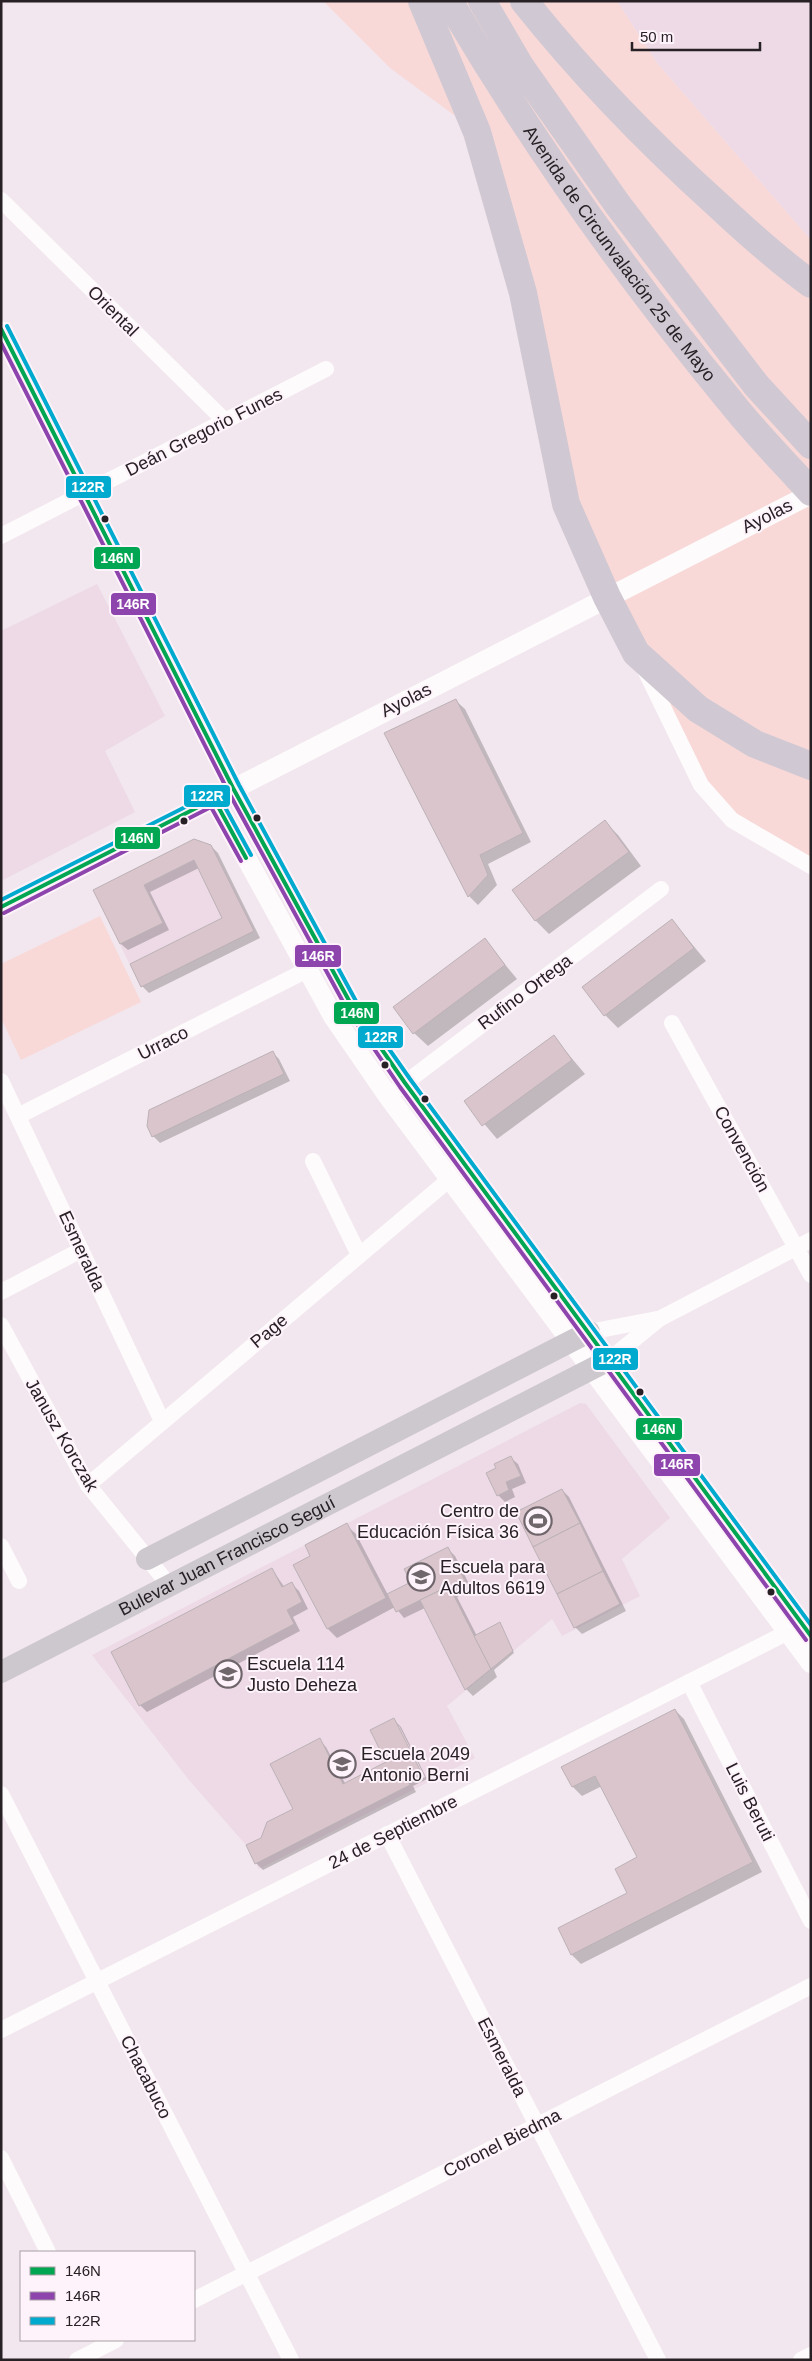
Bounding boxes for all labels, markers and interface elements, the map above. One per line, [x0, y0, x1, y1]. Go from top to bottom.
scale bar [632, 20, 760, 52]
text: 50 m [640, 28, 673, 45]
street label: Avenida de Circunvalación 25 de Mayo [519, 122, 720, 385]
street label: Oriental [84, 282, 142, 340]
street label: Deán Gregorio Funes [122, 384, 286, 480]
line badge: 122R [65, 475, 112, 499]
text: 122R [71, 479, 105, 495]
street label: Ayolas [739, 495, 795, 537]
unlabelled marker [100, 514, 110, 524]
line badge: 146N [93, 546, 141, 570]
text: 146N [100, 550, 134, 566]
line badge: 146R [110, 592, 157, 616]
text: 146R [116, 596, 150, 612]
street label: Ayolas [378, 679, 434, 721]
line badge: 122R [183, 784, 231, 808]
text: 122R [190, 788, 224, 804]
unlabelled marker [252, 813, 262, 823]
unlabelled marker [179, 816, 189, 826]
line badge: 146N [114, 826, 161, 850]
text: 146N [120, 830, 154, 846]
line badge: 146R [294, 944, 342, 968]
text: 146R [301, 948, 335, 964]
street label: Rufino Ortega [474, 950, 577, 1034]
line badge: 146N [333, 1001, 380, 1025]
text: 146N [340, 1005, 374, 1021]
street label: Urraco [134, 1022, 192, 1064]
line badge: 122R [357, 1025, 404, 1049]
text: 122R [364, 1029, 398, 1045]
unlabelled marker [380, 1060, 390, 1070]
unlabelled marker [420, 1094, 430, 1104]
street label: Convención [710, 1103, 774, 1195]
street label: Esmeralda [55, 1208, 110, 1295]
unlabelled marker [549, 1291, 559, 1301]
street label: Page [246, 1310, 292, 1352]
line badge: 122R [592, 1347, 639, 1371]
text: 122R [598, 1351, 632, 1367]
street label: Janusz Korczak [22, 1375, 103, 1496]
unlabelled marker [635, 1387, 645, 1397]
line badge: 146N [635, 1417, 683, 1441]
text: 146N [642, 1421, 676, 1437]
line badge: 146R [653, 1453, 701, 1477]
text: 146R [660, 1456, 694, 1472]
street label: Bulevar Juan Francisco Seguí [116, 1492, 338, 1620]
place label: Centro de Educación Física 36 [357, 1501, 519, 1542]
sports icon: Centro de Educación Física 36 [523, 1506, 553, 1536]
place label: Escuela para Adultos 6619 [440, 1557, 546, 1598]
school or university icon: Escuela para Adultos 6619 [406, 1562, 436, 1592]
unlabelled marker [766, 1587, 776, 1597]
place label: Escuela 114 Justo Deheza [247, 1654, 358, 1695]
school or university icon: Escuela 114 Justo Deheza [213, 1659, 243, 1689]
place label: Escuela 2049 Antonio Berni [361, 1744, 470, 1785]
school or university icon: Escuela 2049 Antonio Berni [327, 1749, 357, 1779]
street label: Luis Beruti [722, 1760, 778, 1844]
street label: 24 de Septiembre [325, 1791, 461, 1873]
street label: Esmeralda [474, 2014, 531, 2101]
street label: Chacabuco [116, 2032, 176, 2122]
street label: Coronel Biedma [440, 2104, 565, 2181]
legend [20, 2251, 195, 2341]
text: 146N [65, 2262, 101, 2279]
text: 146R [65, 2287, 101, 2304]
text: 122R [65, 2312, 101, 2329]

